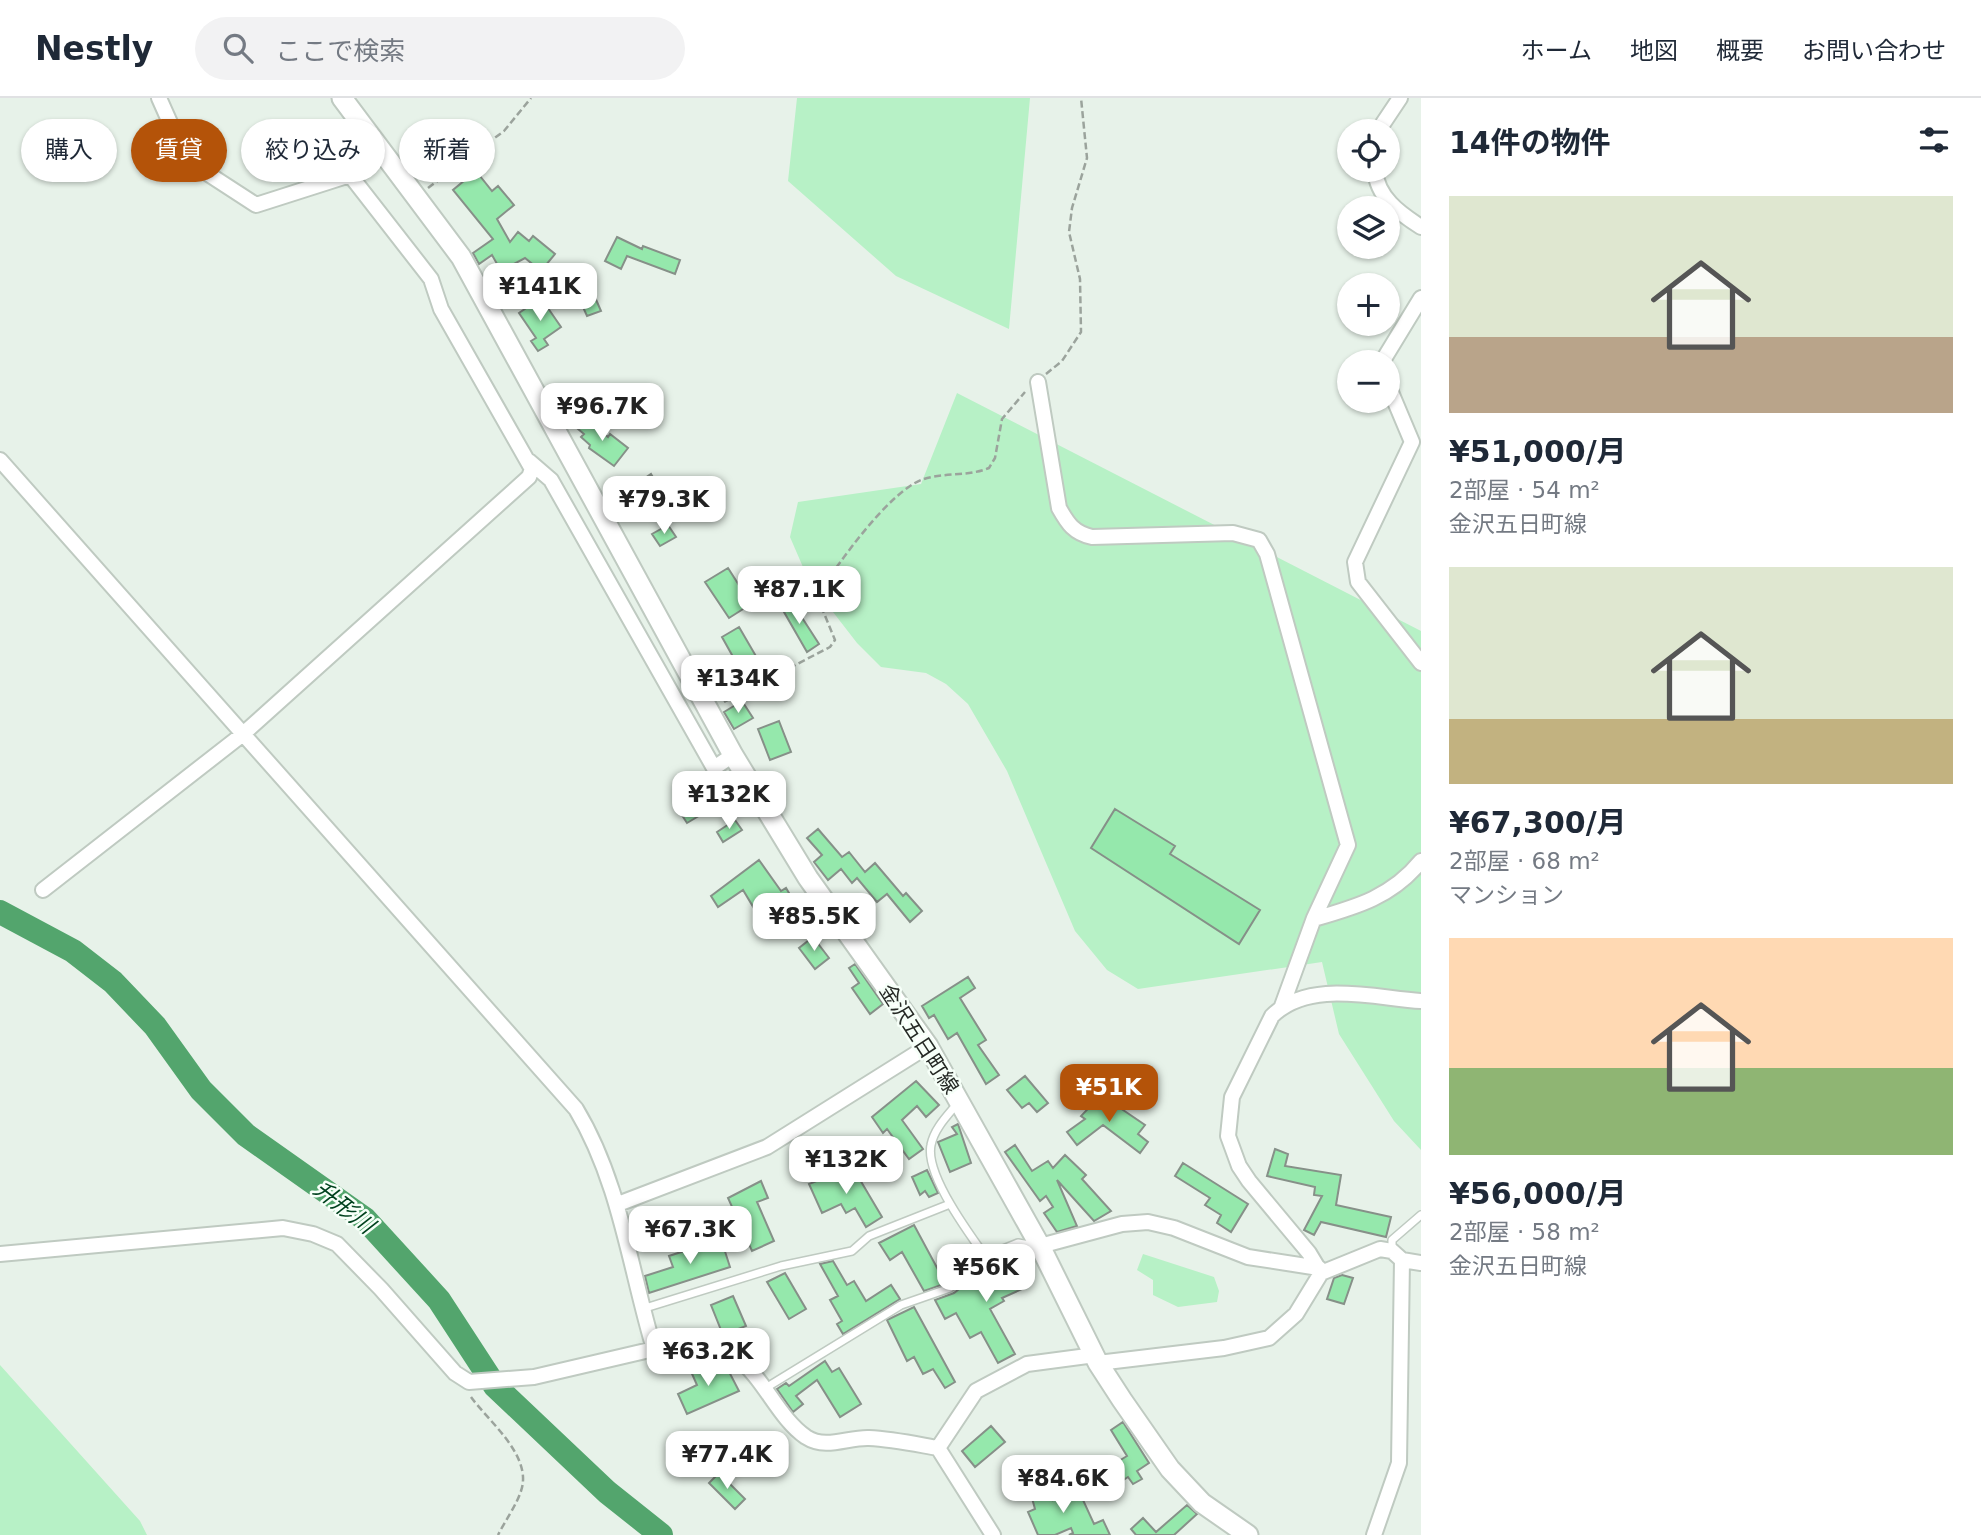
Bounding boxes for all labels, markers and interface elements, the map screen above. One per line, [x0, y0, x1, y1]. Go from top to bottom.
search box [195, 17, 685, 80]
text: Nestly [35, 29, 153, 68]
icon: search [219, 29, 257, 67]
text: ここで検索 [275, 36, 405, 66]
text: ホーム [1521, 37, 1592, 65]
text: 地図 [1630, 37, 1678, 65]
text: 概要 [1716, 37, 1764, 65]
text: お問い合わせ [1802, 37, 1946, 65]
chip: 購入 [21, 119, 117, 182]
chip: 賃貸 [131, 119, 227, 182]
chip: 絞り込み [241, 119, 385, 182]
chip: 新着 [399, 119, 495, 182]
map controls [1337, 119, 1400, 413]
button: locate [1337, 119, 1400, 182]
icon: filters [1915, 121, 1953, 159]
text: 14件の物件 [1449, 125, 1611, 160]
button: layers [1337, 196, 1400, 259]
icon: home [1638, 242, 1764, 368]
pin: ¥141K [491, 264, 589, 323]
text: ¥141K [499, 273, 581, 299]
button: + [1337, 273, 1400, 336]
button: − [1337, 350, 1400, 413]
pin: ¥96.7K [545, 384, 659, 443]
text: ¥96.7K [557, 393, 647, 419]
text: ¥51,000/月 [1449, 434, 1627, 469]
pin: ¥79.3K [607, 476, 721, 536]
text: 2部屋 · 54 m² [1449, 477, 1600, 503]
text: ¥79.3K [619, 486, 709, 512]
text: 金沢五日町線 [1449, 511, 1587, 537]
pin: ¥87.1K [742, 566, 856, 626]
text: ¥87.1K [754, 576, 844, 602]
icon: home [1638, 613, 1764, 739]
pin: ¥134K [689, 656, 787, 715]
text: ¥134K [697, 665, 779, 691]
pin: ¥132K [680, 772, 778, 831]
text: ¥132K [688, 781, 770, 807]
text: ¥67,300/月 [1449, 805, 1627, 840]
text: 2部屋 · 68 m² [1449, 848, 1600, 874]
text: マンション [1449, 882, 1564, 908]
pin: ¥85.5K [757, 894, 871, 953]
text: ¥85.5K [769, 903, 859, 929]
street label: 金沢五日町線 [875, 980, 963, 1098]
icon: home [1638, 984, 1764, 1110]
pin: ¥51K [1068, 1065, 1150, 1124]
text: ¥51K [1076, 1074, 1142, 1100]
pin: ¥132K [797, 1136, 895, 1196]
text: ¥132K [805, 1146, 887, 1172]
water label: 升形川 [309, 1176, 382, 1240]
text: ¥56,000/月 [1449, 1176, 1627, 1211]
pin: ¥67.3K [633, 1206, 747, 1266]
text: ¥67.3K [645, 1216, 735, 1242]
text: 2部屋 · 58 m² [1449, 1219, 1600, 1245]
pin: ¥56K [945, 1244, 1027, 1304]
text: 金沢五日町線 [1449, 1253, 1587, 1279]
text: ¥56K [953, 1254, 1019, 1280]
pin: ¥63.2K [651, 1328, 765, 1388]
text: ¥63.2K [663, 1338, 753, 1364]
pin: ¥77.4K [670, 1432, 784, 1491]
text: ¥77.4K [682, 1441, 772, 1467]
pin: ¥84.6K [1006, 1456, 1120, 1515]
text: ¥84.6K [1018, 1465, 1108, 1491]

